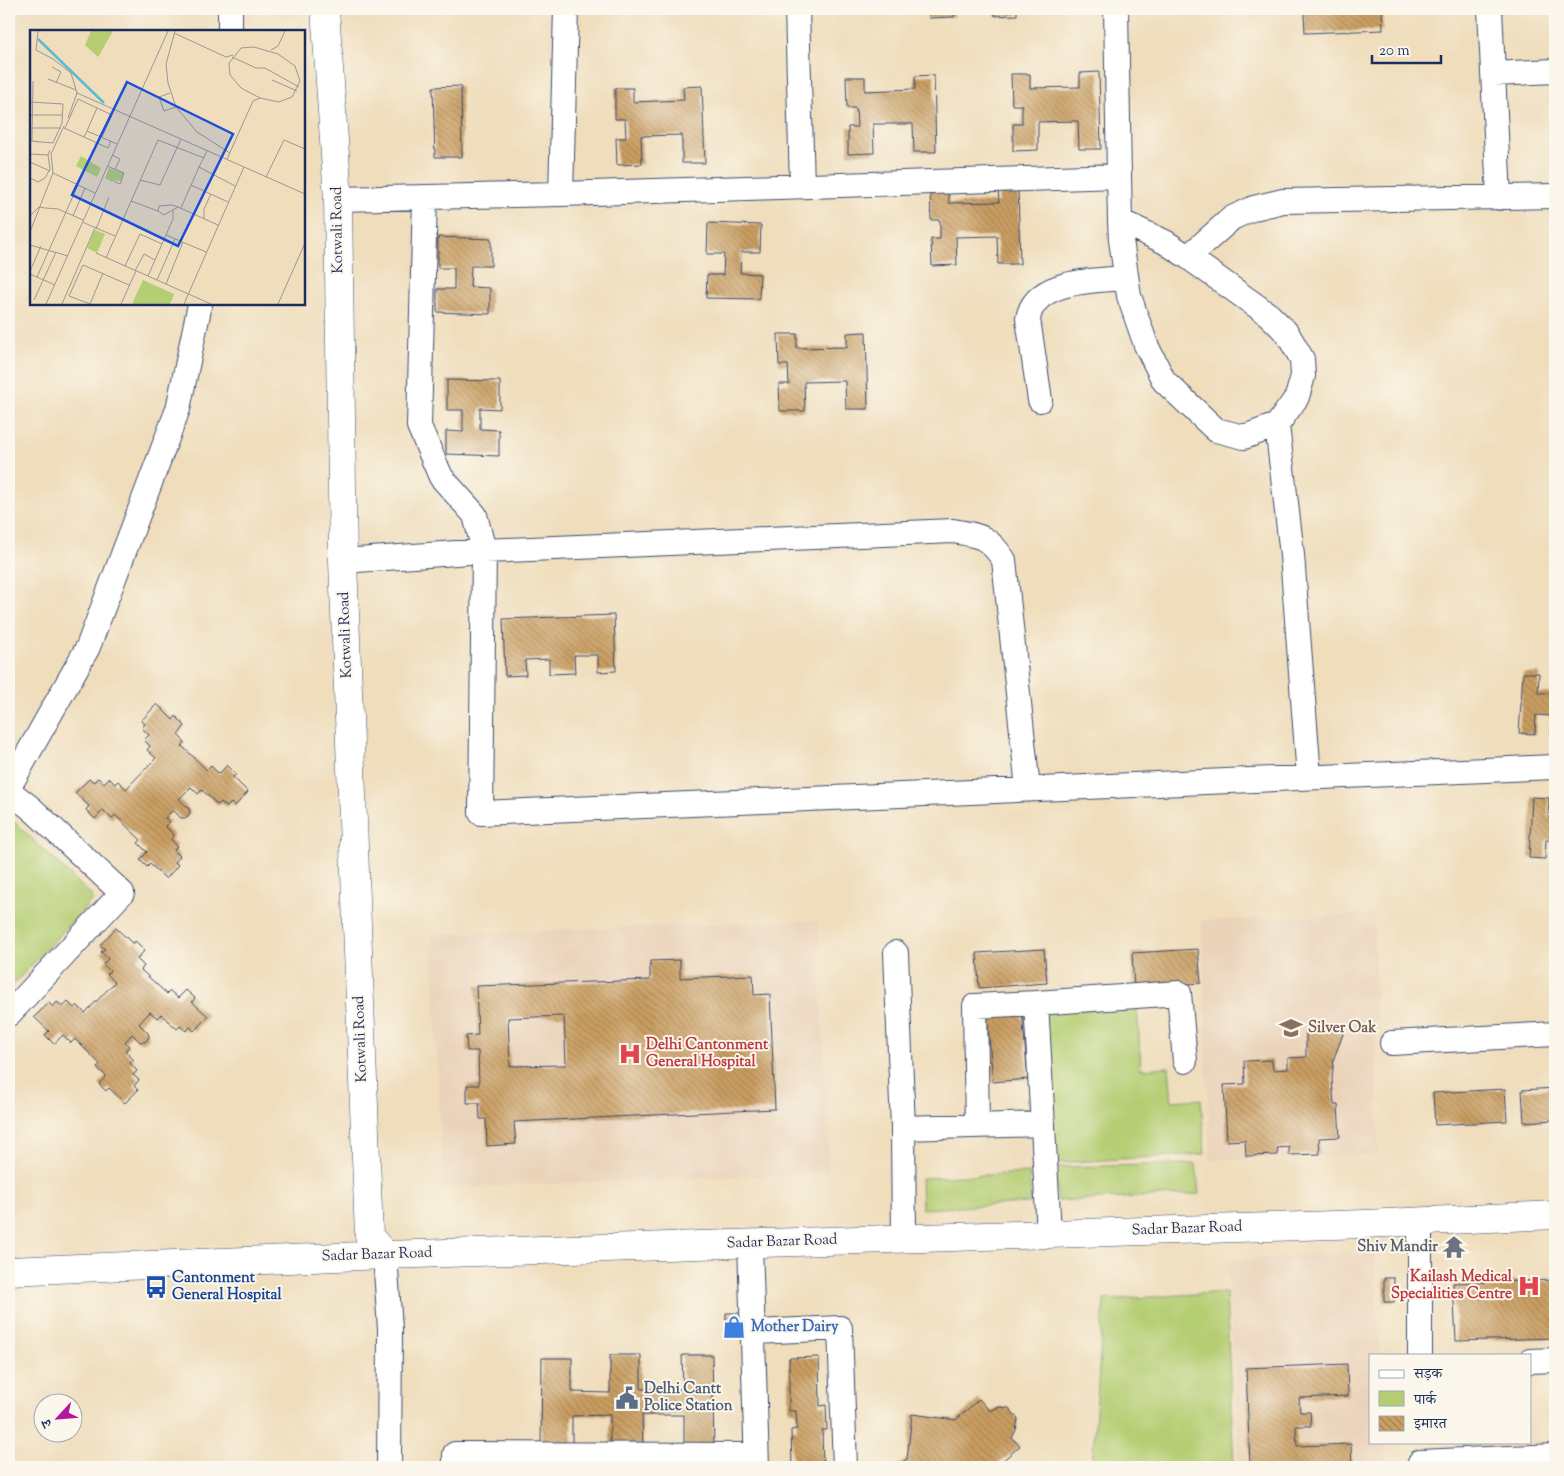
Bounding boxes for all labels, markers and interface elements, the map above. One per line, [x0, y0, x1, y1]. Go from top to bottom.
inset map [30, 30, 305, 305]
scale bar [1372, 32, 1440, 64]
text: 20 m [1379, 41, 1410, 62]
street label: Kotwali Road [327, 186, 349, 274]
street label: Kotwali Road [334, 591, 358, 679]
street label: Kotwali Road [349, 995, 373, 1083]
school or university icon: Silver Oak [1278, 1015, 1304, 1041]
place label: Silver Oak [1308, 1018, 1377, 1039]
place label: Delhi Cantonment General Hospital [646, 1035, 769, 1073]
hospital icon: Delhi Cantonment General Hospital [617, 1041, 643, 1067]
street label: Sadar Bazar Road [1131, 1217, 1243, 1241]
street label: Sadar Bazar Road [726, 1230, 838, 1254]
temple icon: Shiv Mandir [1441, 1234, 1467, 1260]
place label: Shiv Mandir [1357, 1237, 1438, 1258]
street label: Sadar Bazar Road [321, 1243, 433, 1267]
place label: Kailash Medical Specialities Centre [1391, 1267, 1513, 1305]
place label: Cantonment General Hospital [172, 1268, 282, 1306]
hospital icon: Kailash Medical Specialities Centre [1516, 1273, 1542, 1299]
bus stop icon: Cantonment General Hospital [143, 1274, 169, 1300]
shop icon: Mother Dairy [721, 1314, 747, 1340]
place label: Mother Dairy [751, 1317, 839, 1338]
legend [1369, 1354, 1532, 1444]
text: सड़क [1413, 1364, 1443, 1385]
place label: Delhi Cantt Police Station [644, 1379, 733, 1417]
public building icon: Delhi Cantt Police Station [614, 1385, 640, 1411]
text: पार्क [1413, 1390, 1437, 1411]
north arrow [32, 1394, 82, 1444]
text: उ [37, 1414, 59, 1431]
text: इमारत [1413, 1414, 1448, 1435]

